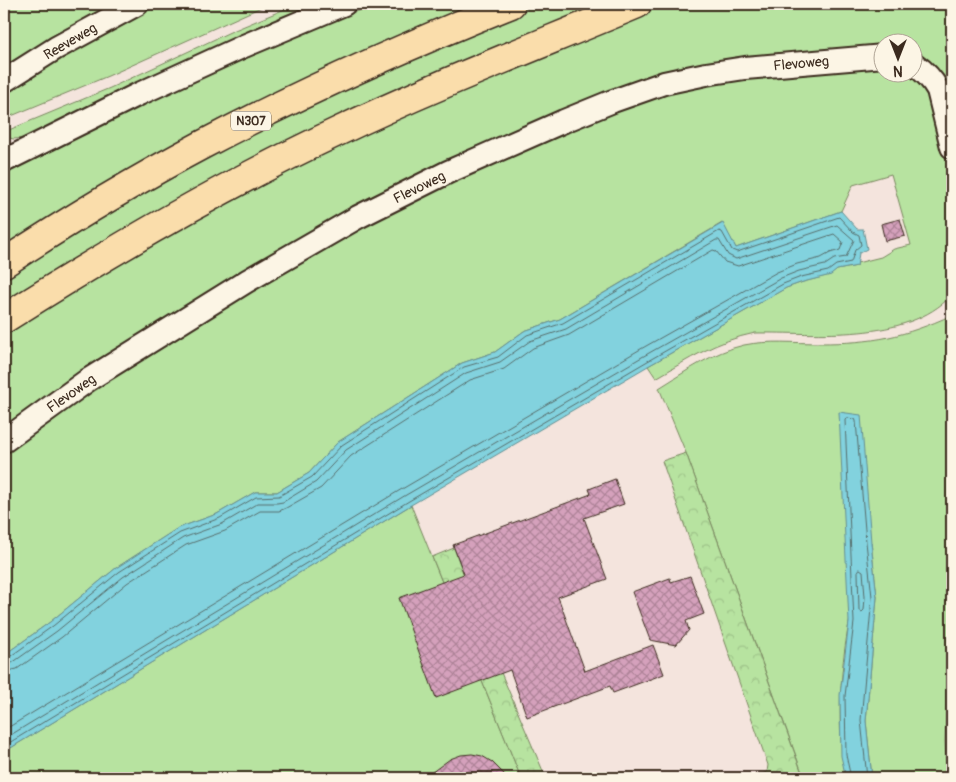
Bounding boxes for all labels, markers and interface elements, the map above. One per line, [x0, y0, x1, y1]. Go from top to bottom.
street label: Reeveweg [41, 19, 100, 63]
north arrow [874, 32, 924, 82]
street label: Flevoweg [773, 53, 830, 74]
text: N [893, 62, 903, 79]
road number: N307 [231, 112, 271, 130]
street label: Flevoweg [390, 168, 448, 207]
street label: Flevoweg [44, 370, 99, 416]

